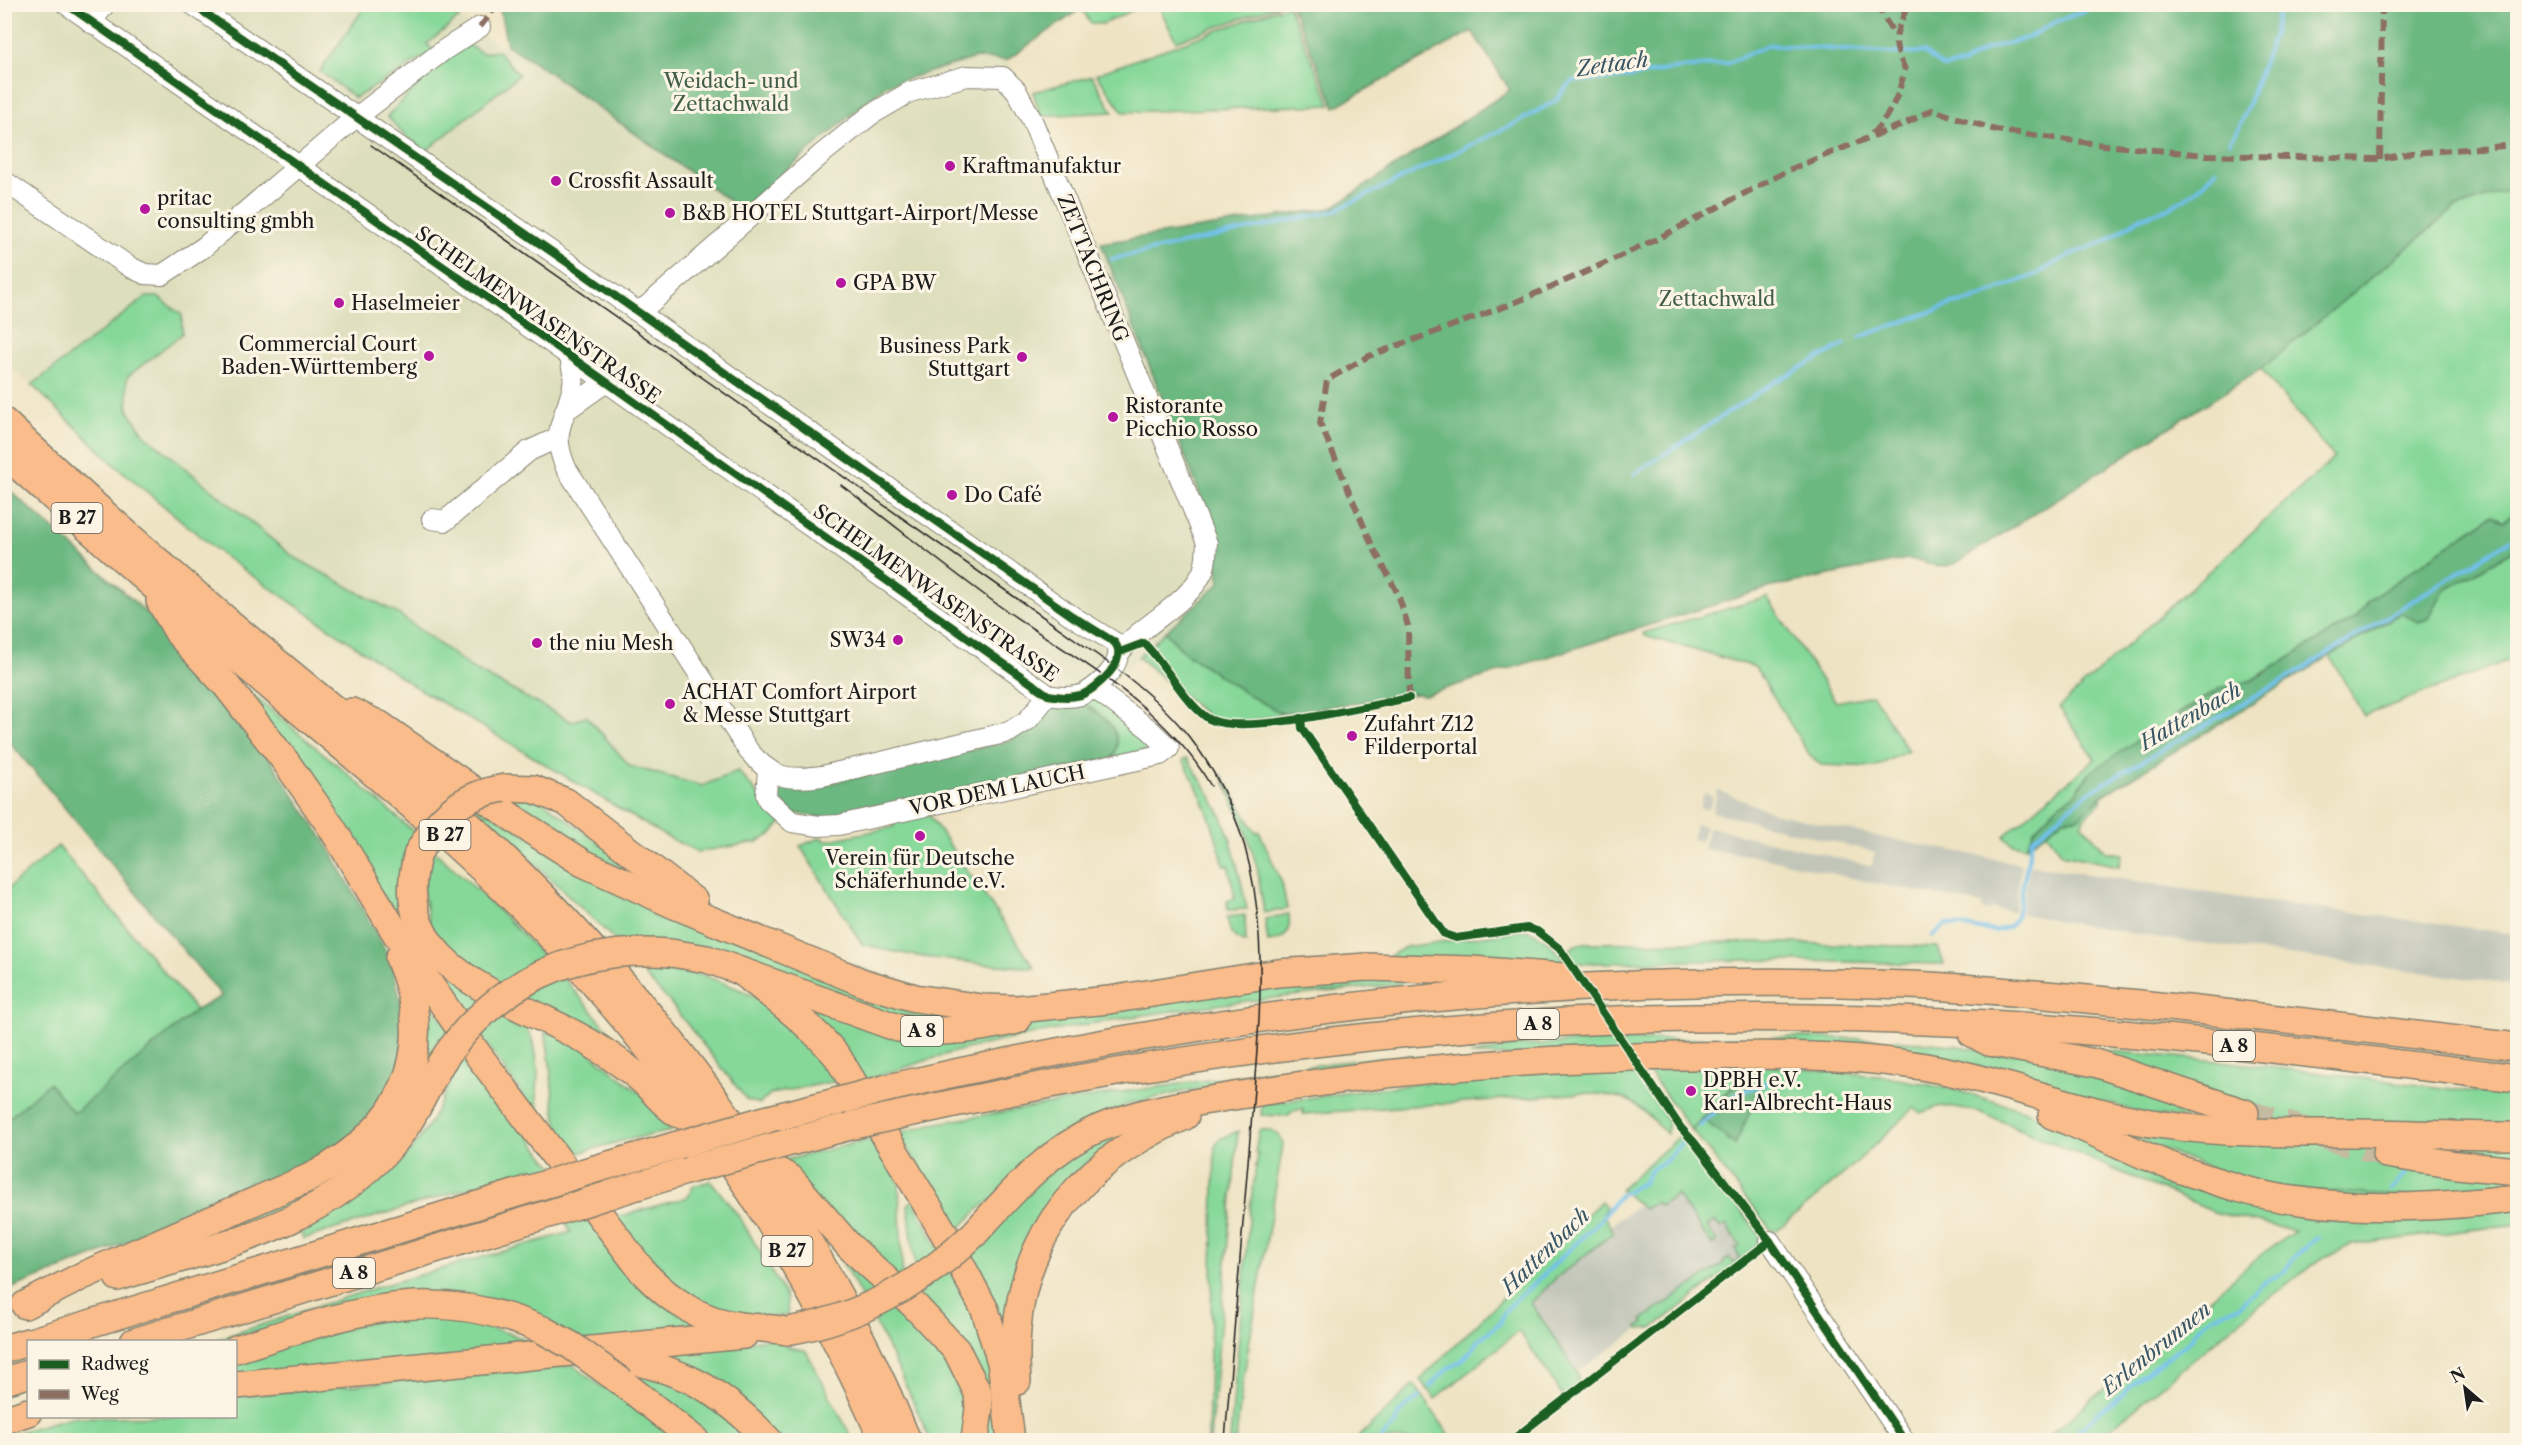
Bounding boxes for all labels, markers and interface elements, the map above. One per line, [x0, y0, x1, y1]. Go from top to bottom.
water label: Zettach [1573, 47, 1650, 82]
park label: Weidach- und Zettachwald [663, 69, 798, 116]
place label: Kraftmanufaktur [962, 154, 1122, 178]
marker: Kraftmanufaktur [943, 159, 957, 173]
place label: Crossfit Assault [568, 169, 714, 193]
marker: Crossfit Assault [549, 174, 563, 188]
place label: pritac consulting gmbh [157, 186, 315, 233]
street label: ZETTACHRING [1052, 191, 1134, 345]
place label: B&B HOTEL Stuttgart-Airport/Messe [682, 201, 1039, 225]
marker: pritac consulting gmbh [138, 202, 152, 216]
marker: B&B HOTEL Stuttgart-Airport/Messe [663, 206, 677, 220]
street label: SCHELMENWASENSTRASSE [411, 221, 665, 409]
place label: GPA BW [853, 271, 937, 295]
marker: GPA BW [834, 276, 848, 290]
park label: Zettachwald [1659, 287, 1775, 311]
place label: Haselmeier [351, 291, 460, 315]
marker: Haselmeier [332, 296, 346, 310]
place label: Commercial Court Baden-Württemberg [221, 332, 417, 379]
place label: Business Park Stuttgart [879, 334, 1011, 381]
marker: Commercial Court Baden-Württemberg [422, 349, 436, 363]
marker: Business Park Stuttgart [1015, 350, 1029, 364]
place label: Ristorante Picchio Rosso [1125, 394, 1258, 441]
marker: Ristorante Picchio Rosso [1106, 410, 1120, 424]
place label: Do Café [964, 483, 1042, 507]
marker: Do Café [945, 488, 959, 502]
street label: SCHELMENWASENSTRASSE [809, 499, 1063, 687]
road number: B 27 [52, 503, 103, 533]
place label: SW34 [830, 628, 886, 652]
place label: the niu Mesh [549, 631, 674, 655]
marker: SW34 [891, 633, 905, 647]
marker: the niu Mesh [530, 636, 544, 650]
water label: Hattenbach [2133, 677, 2245, 756]
place label: ACHAT Comfort Airport & Messe Stuttgart [681, 680, 917, 727]
marker: ACHAT Comfort Airport & Messe Stuttgart [663, 697, 677, 711]
place label: Zufahrt Z12 Filderportal [1364, 712, 1477, 759]
marker: Zufahrt Z12 Filderportal [1345, 729, 1359, 743]
street label: VOR DEM LAUCH [906, 760, 1087, 821]
road number: B 27 [420, 820, 470, 850]
marker: Verein für Deutsche Schäferhunde e.V. [913, 829, 927, 843]
place label: Verein für Deutsche Schäferhunde e.V. [824, 846, 1015, 893]
road number: A 8 [1517, 1009, 1559, 1039]
road number: A 8 [901, 1016, 943, 1046]
road number: A 8 [2213, 1031, 2255, 1061]
place label: DPBH e.V. Karl-Albrecht-Haus [1703, 1068, 1892, 1115]
marker: DPBH e.V. Karl-Albrecht-Haus [1684, 1084, 1698, 1098]
water label: Hattenbach [1494, 1203, 1595, 1301]
road number: B 27 [762, 1236, 812, 1266]
road number: A 8 [333, 1258, 375, 1288]
water label: Erlenbrunnen [2095, 1296, 2216, 1401]
legend [27, 1340, 237, 1418]
text: Radweg [81, 1353, 149, 1375]
north arrow [2435, 1358, 2495, 1418]
text: N [2447, 1363, 2469, 1387]
text: Weg [80, 1383, 119, 1405]

